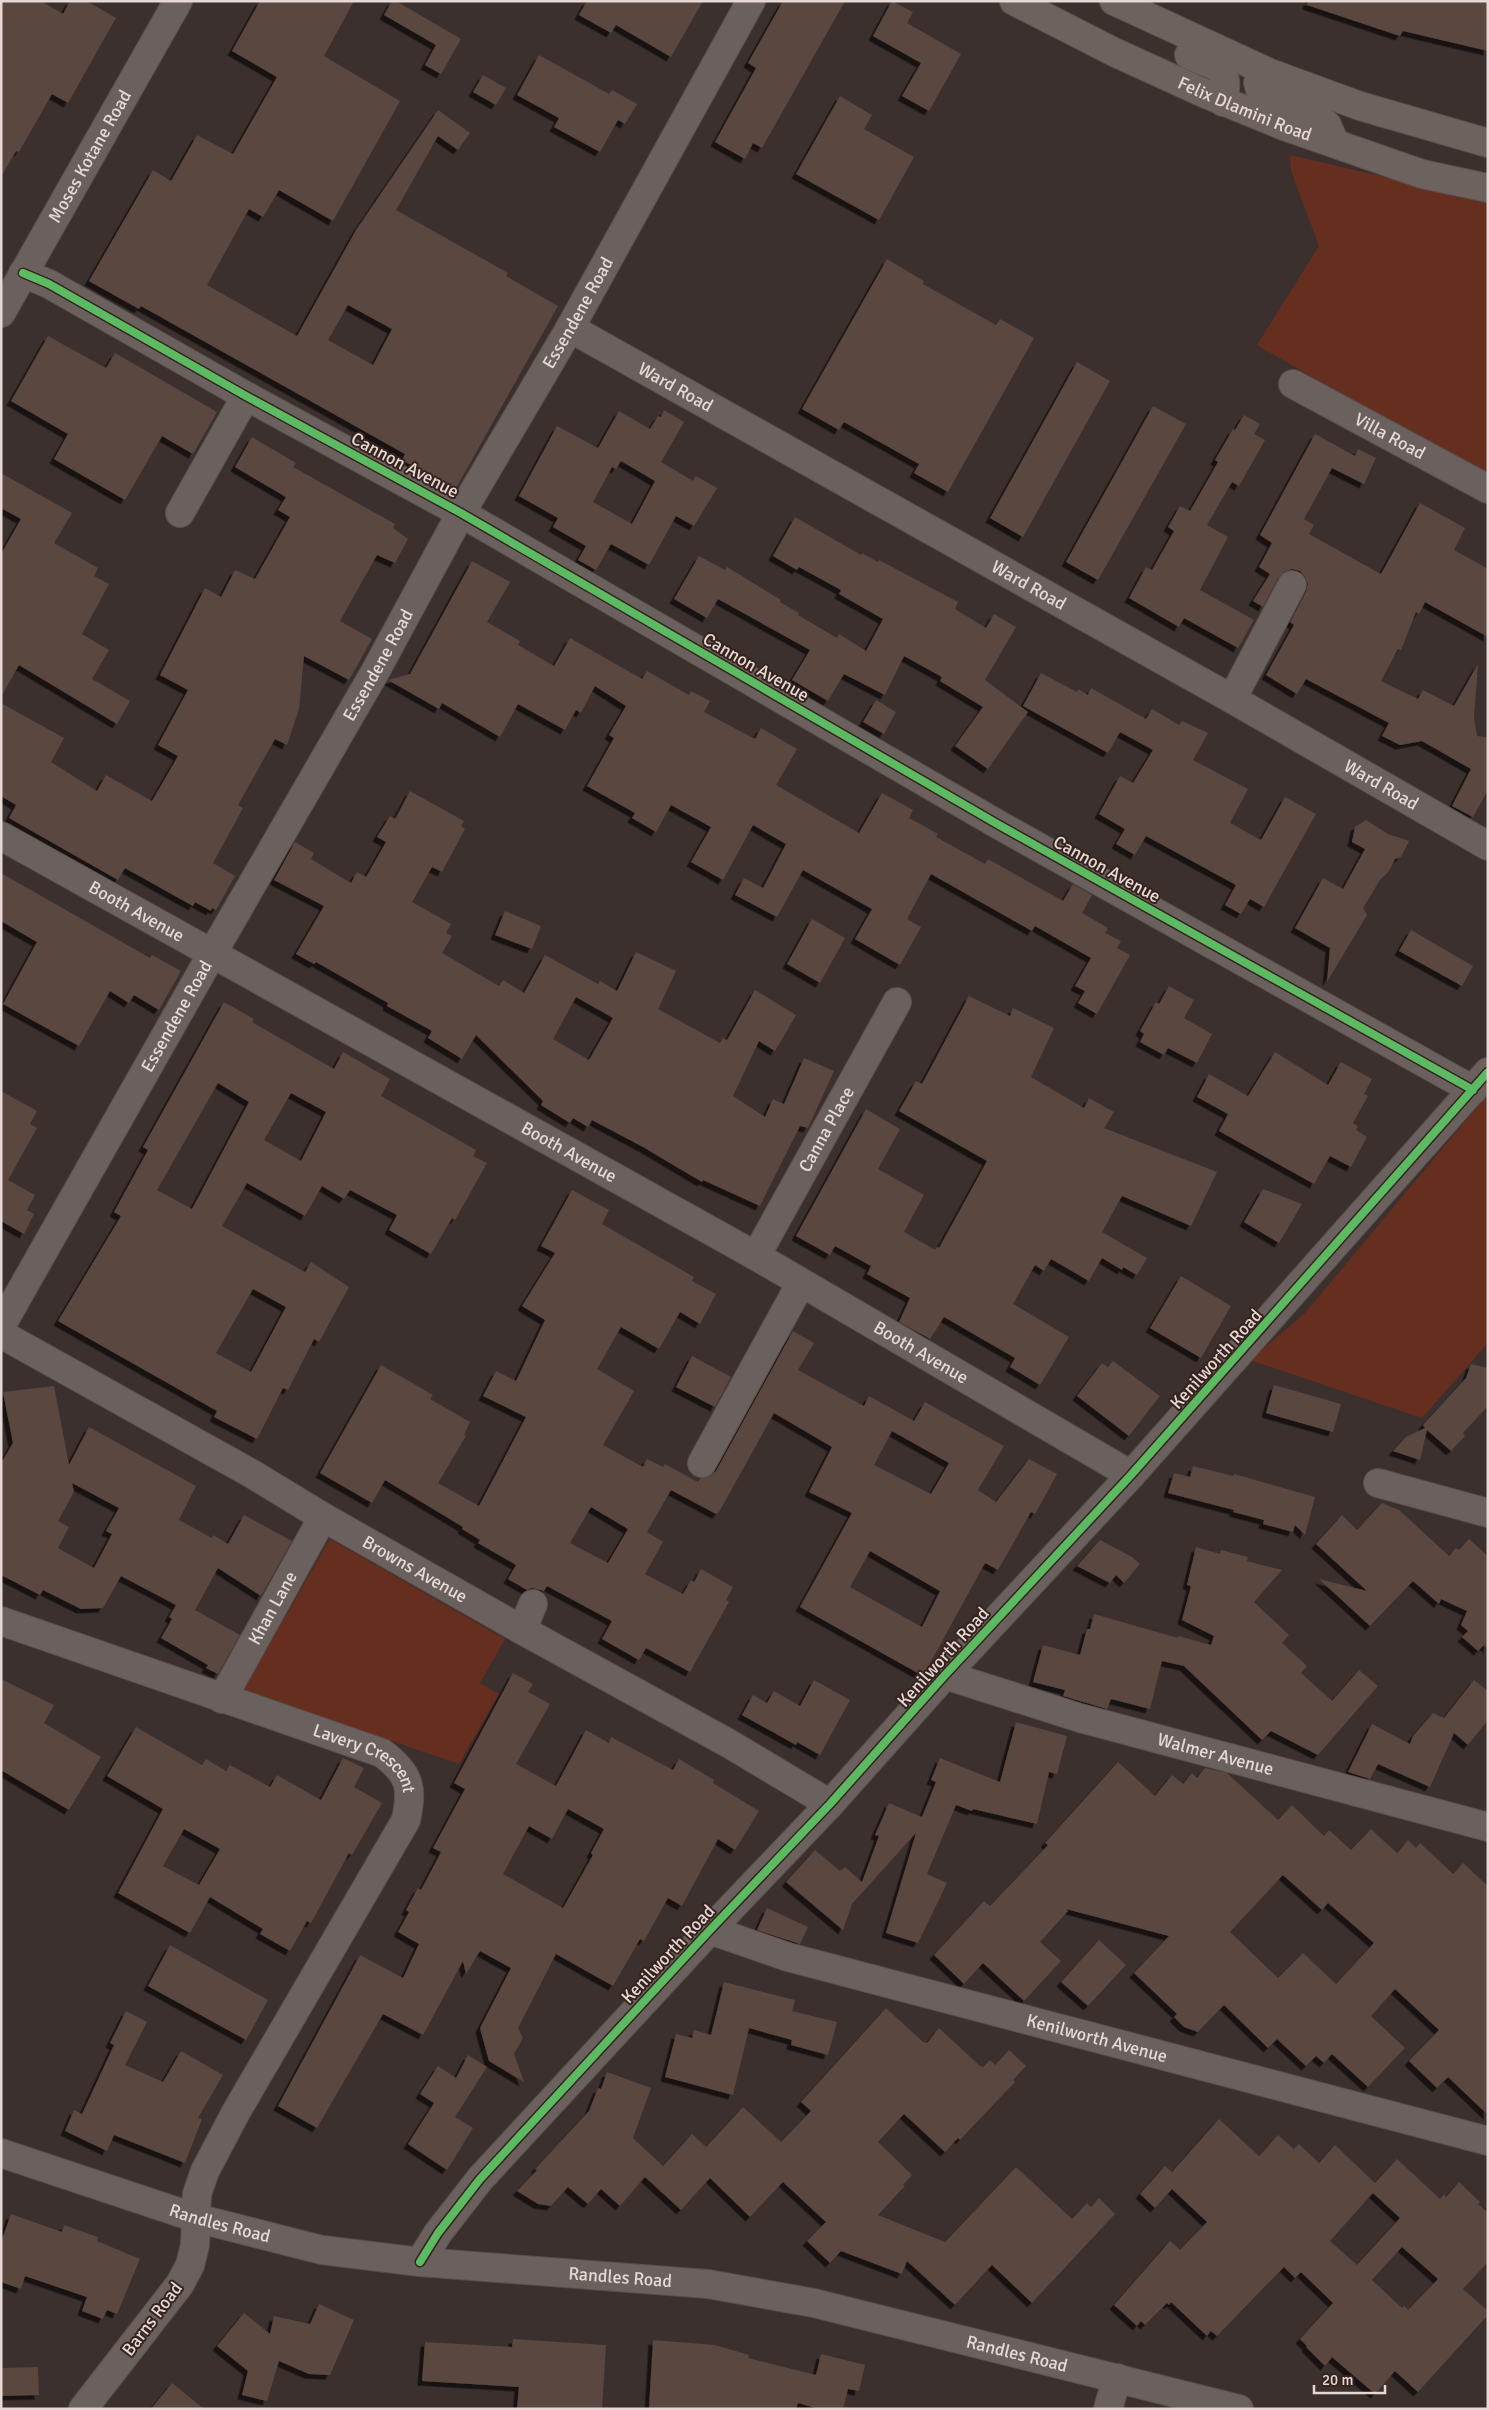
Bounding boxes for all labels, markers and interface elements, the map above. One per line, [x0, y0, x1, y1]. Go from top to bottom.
street label: Felix Dlamini Road [1174, 72, 1315, 146]
street label: Moses Kotane Road [43, 86, 136, 227]
street label: Essendene Road [538, 253, 618, 373]
street label: Ward Road [634, 357, 717, 417]
street label: Villa Road [1351, 408, 1429, 464]
street label: Cannon Avenue [347, 427, 463, 503]
street label: Ward Road [988, 555, 1070, 615]
street label: Essendene Road [338, 605, 418, 725]
street label: Cannon Avenue [699, 628, 813, 706]
street label: Ward Road [1340, 755, 1422, 815]
street label: Cannon Avenue [1050, 831, 1164, 907]
street label: Booth Avenue [85, 876, 188, 947]
street label: Essendene Road [136, 957, 217, 1076]
street label: Canna Place [794, 1082, 859, 1176]
street label: Booth Avenue [517, 1117, 621, 1187]
street label: Kenilworth Road [1165, 1304, 1267, 1414]
street label: Booth Avenue [870, 1316, 972, 1389]
street label: Browns Avenue [358, 1531, 471, 1608]
street label: Khan Lane [243, 1567, 302, 1649]
street label: Kenilworth Road [892, 1602, 994, 1712]
street label: Lavery Crescent [310, 1719, 420, 1794]
street label: Walmer Avenue [1155, 1728, 1276, 1780]
street label: Kenilworth Road [617, 1900, 719, 2008]
street label: Kenilworth Avenue [1024, 2009, 1170, 2067]
street label: Randles Road [167, 2199, 273, 2247]
street label: Randles Road [568, 2262, 673, 2292]
street label: Barns Road [117, 2278, 187, 2360]
street label: Randles Road [964, 2330, 1070, 2377]
scale bar [1314, 2362, 1385, 2394]
text: 20 m [1322, 2371, 1353, 2389]

